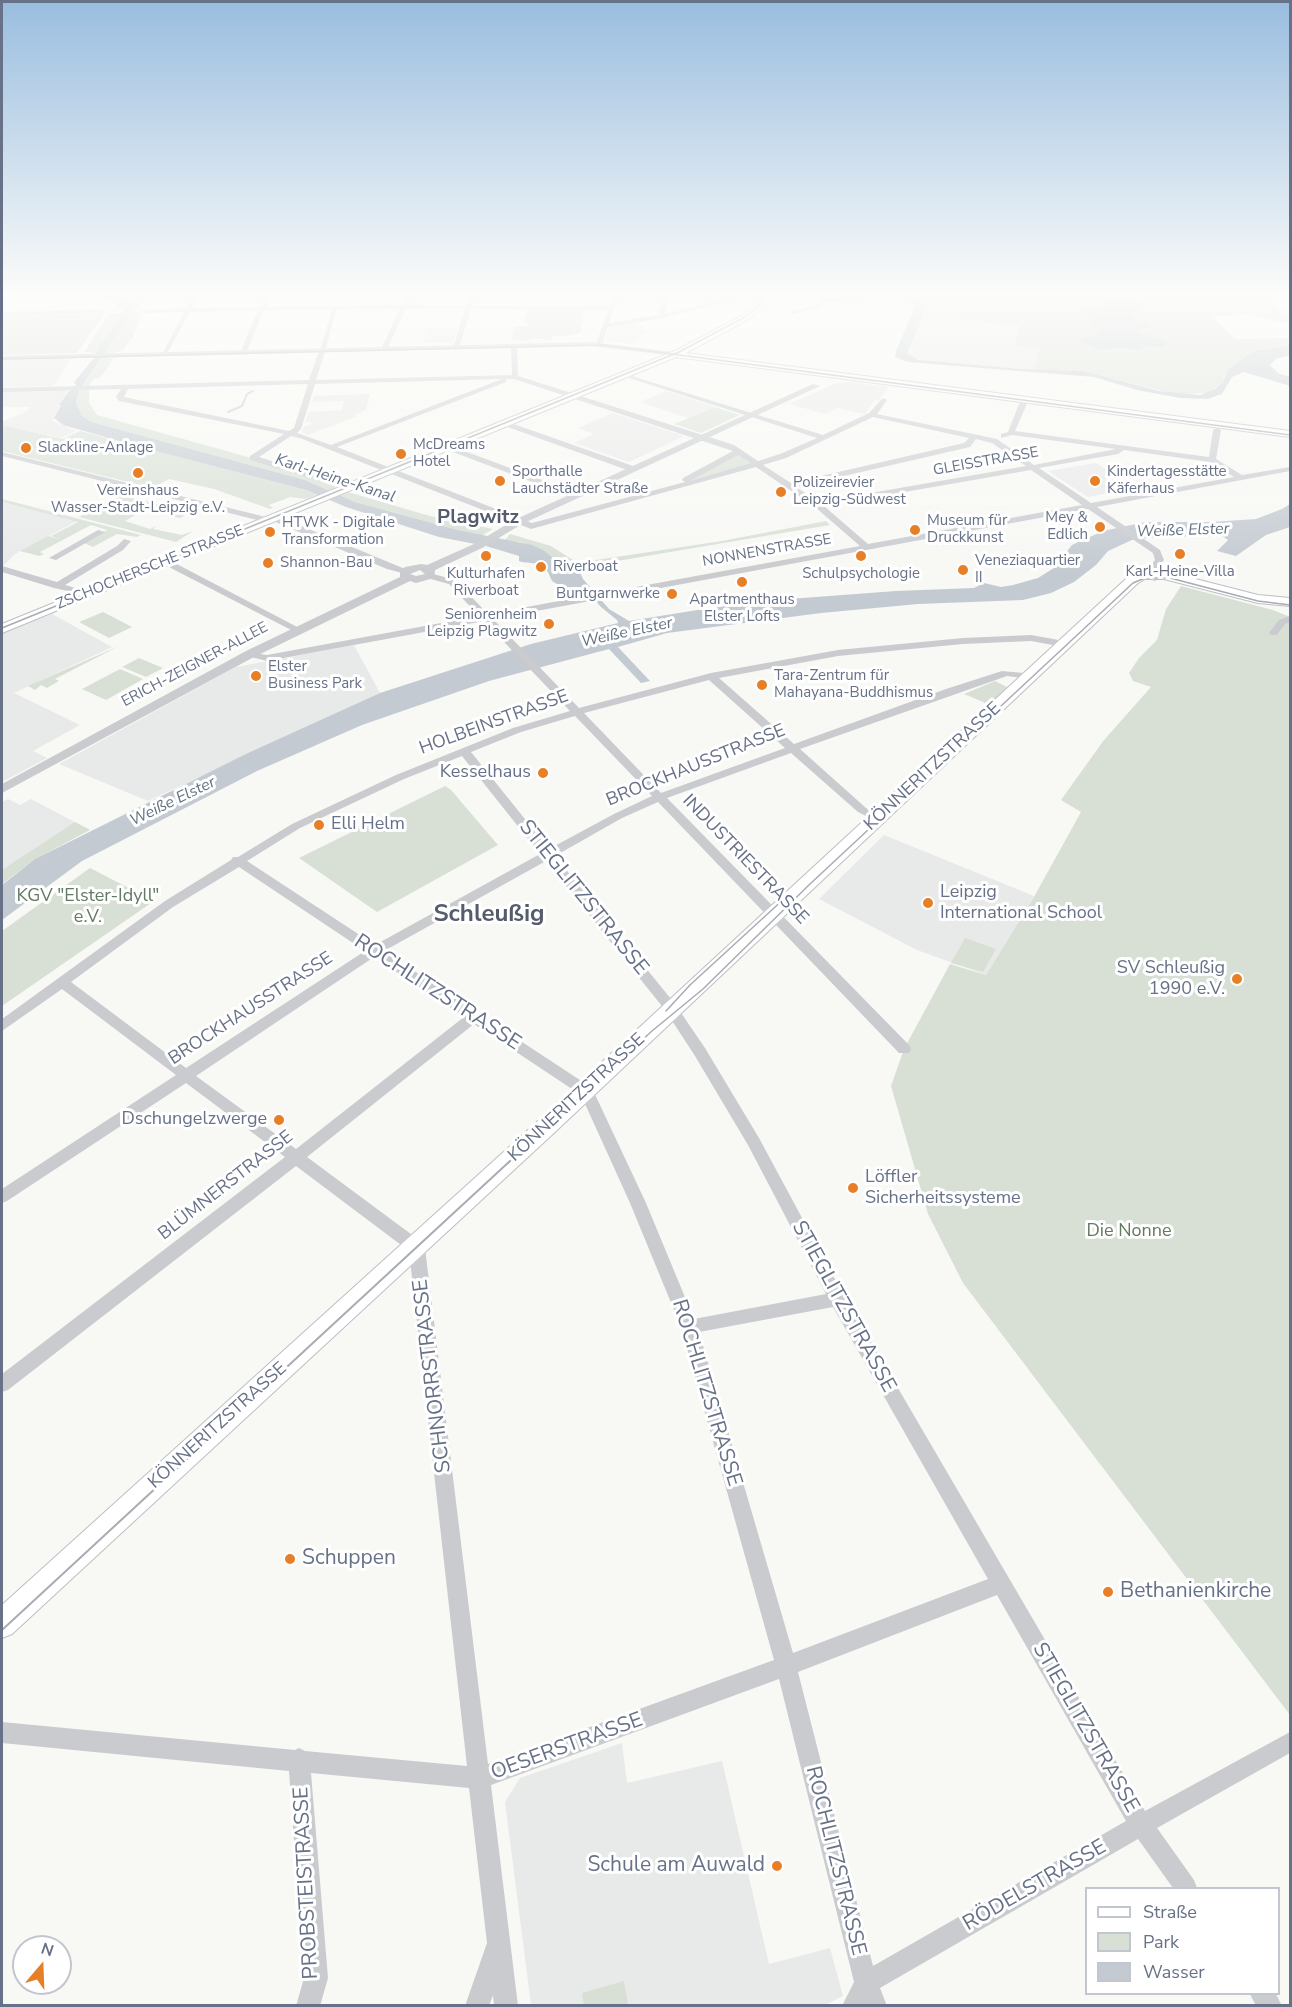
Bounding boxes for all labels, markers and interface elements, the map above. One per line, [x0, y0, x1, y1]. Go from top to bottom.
place label: McDreams Hotel [413, 436, 485, 471]
place label: Slackline-Anlage [38, 439, 153, 457]
marker: Slackline-Anlage [19, 441, 33, 455]
street label: GLEISSTRASSE [932, 444, 1040, 480]
marker: McDreams Hotel [394, 447, 408, 461]
water label: Karl-Heine-Kanal [272, 451, 398, 507]
place label: Sporthalle Lauchstädter Straße [512, 463, 648, 498]
place label: Kindertagesstätte Käferhaus [1107, 463, 1227, 498]
marker: Vereinshaus Wasser-Stadt-Leipzig e.V. [131, 466, 145, 480]
marker: Sporthalle Lauchstädter Straße [493, 474, 507, 488]
place label: Polizeirevier Leipzig-Südwest [793, 474, 906, 509]
marker: Kindertagesstätte Käferhaus [1088, 474, 1102, 488]
place label: Vereinshaus Wasser-Stadt-Leipzig e.V. [51, 482, 225, 517]
marker: Polizeirevier Leipzig-Südwest [774, 485, 788, 499]
district label: Plagwitz [437, 506, 519, 530]
place label: Mey & Edlich [1045, 509, 1088, 544]
place label: Museum für Druckkunst [927, 512, 1007, 547]
place label: HTWK - Digitale Transformation [282, 514, 395, 549]
marker: Mey & Edlich [1093, 520, 1107, 534]
water label: Weiße Elster [1136, 520, 1230, 542]
street label: ZSCHOCHERSCHE STRASSE [54, 522, 246, 614]
marker: Museum für Druckkunst [908, 523, 922, 537]
marker: HTWK - Digitale Transformation [263, 525, 277, 539]
street label: NONNENSTRASSE [701, 531, 833, 571]
marker: Karl-Heine-Villa [1173, 547, 1187, 561]
marker: Kulturhafen Riverboat [479, 549, 493, 563]
marker: Schulpsychologie [854, 549, 868, 563]
place label: Veneziaquartier II [975, 552, 1080, 587]
place label: Shannon-Bau [280, 554, 372, 572]
marker: Shannon-Bau [261, 556, 275, 570]
place label: Riverboat [553, 558, 618, 576]
marker: Riverboat [534, 560, 548, 574]
marker: Veneziaquartier II [956, 563, 970, 577]
place label: Karl-Heine-Villa [1125, 563, 1235, 581]
place label: Kulturhafen Riverboat [447, 565, 525, 600]
place label: Schulpsychologie [802, 565, 920, 583]
marker: Apartmenthaus Elster Lofts [735, 575, 749, 589]
place label: Buntgarnwerke [556, 585, 660, 603]
marker: Buntgarnwerke [665, 587, 679, 601]
place label: Apartmenthaus Elster Lofts [689, 591, 795, 626]
place label: Seniorenheim Leipzig Plagwitz [427, 606, 537, 641]
water label: Weiße Elster [580, 614, 674, 652]
marker: Seniorenheim Leipzig Plagwitz [542, 617, 556, 631]
street label: ERICH-ZEIGNER-ALLEE [119, 619, 271, 711]
place label: Elster Business Park [268, 658, 362, 693]
place label: Tara-Zentrum für Mahayana-Buddhismus [774, 667, 933, 702]
marker: Elster Business Park [249, 669, 263, 683]
marker: Tara-Zentrum für Mahayana-Buddhismus [755, 678, 769, 692]
street label: HOLBEINSTRASSE [417, 686, 571, 760]
street label: KÖNNERITZSTRASSE [860, 698, 1006, 836]
street label: BROCKHAUSSTRASSE [603, 720, 789, 812]
place label: Kesselhaus [440, 762, 531, 784]
marker: Kesselhaus [536, 766, 550, 780]
water label: Weiße Elster [127, 773, 219, 831]
street label: INDUSTRIESTRASSE [677, 791, 813, 929]
place label: Elli Helm [331, 814, 405, 836]
street label: STIEGLITZSTRASSE [513, 815, 653, 981]
marker: Elli Helm [312, 818, 326, 832]
place label: Leipzig International School [940, 882, 1102, 924]
park label: KGV "Elster-Idyll" e.V. [17, 886, 159, 928]
marker: Leipzig International School [921, 896, 935, 910]
district label: Schleußig [433, 901, 545, 929]
street label: ROCHLITZSTRASSE [349, 930, 525, 1056]
street label: BROCKHAUSSTRASSE [165, 948, 337, 1070]
place label: SV Schleußig 1990 e.V. [1117, 958, 1225, 1000]
marker: SV Schleußig 1990 e.V. [1230, 972, 1244, 986]
street label: KÖNNERITZSTRASSE [504, 1029, 650, 1167]
place label: Dschungelzwerge [121, 1109, 267, 1131]
marker: Dschungelzwerge [272, 1113, 286, 1127]
street label: BLÜMNERSTRASSE [154, 1127, 298, 1245]
place label: Löffler Sicherheitssysteme [865, 1167, 1021, 1210]
marker: Löffler Sicherheitssysteme [846, 1181, 860, 1195]
street label: STIEGLITZSTRASSE [785, 1217, 901, 1397]
park label: Die Nonne [1086, 1221, 1172, 1243]
street label: SCHNORRSTRASSE [409, 1278, 457, 1474]
street label: ROCHLITZSTRASSE [666, 1297, 746, 1489]
street label: KÖNNERITZSTRASSE [144, 1358, 292, 1494]
place label: Schuppen [302, 1546, 396, 1572]
marker: Schuppen [283, 1552, 297, 1566]
place label: Bethanienkirche [1120, 1579, 1271, 1605]
marker: Bethanienkirche [1101, 1585, 1115, 1599]
street label: STIEGLITZSTRASSE [1026, 1639, 1144, 1817]
street label: OESERSTRASSE [488, 1708, 646, 1786]
street label: ROCHLITZSTRASSE [799, 1764, 871, 1958]
street label: PROBSTEISTRASSE [289, 1786, 325, 1980]
street label: RÖDELSTRASSE [959, 1835, 1111, 1937]
place label: Schule am Auwald [587, 1853, 765, 1879]
marker: Schule am Auwald [770, 1859, 784, 1873]
legend [1085, 1887, 1280, 1995]
text: Straße [1143, 1900, 1197, 1924]
text: Park [1143, 1930, 1179, 1954]
north arrow [12, 1935, 72, 1995]
text: N [38, 1938, 56, 1962]
text: Wasser [1143, 1960, 1205, 1984]

